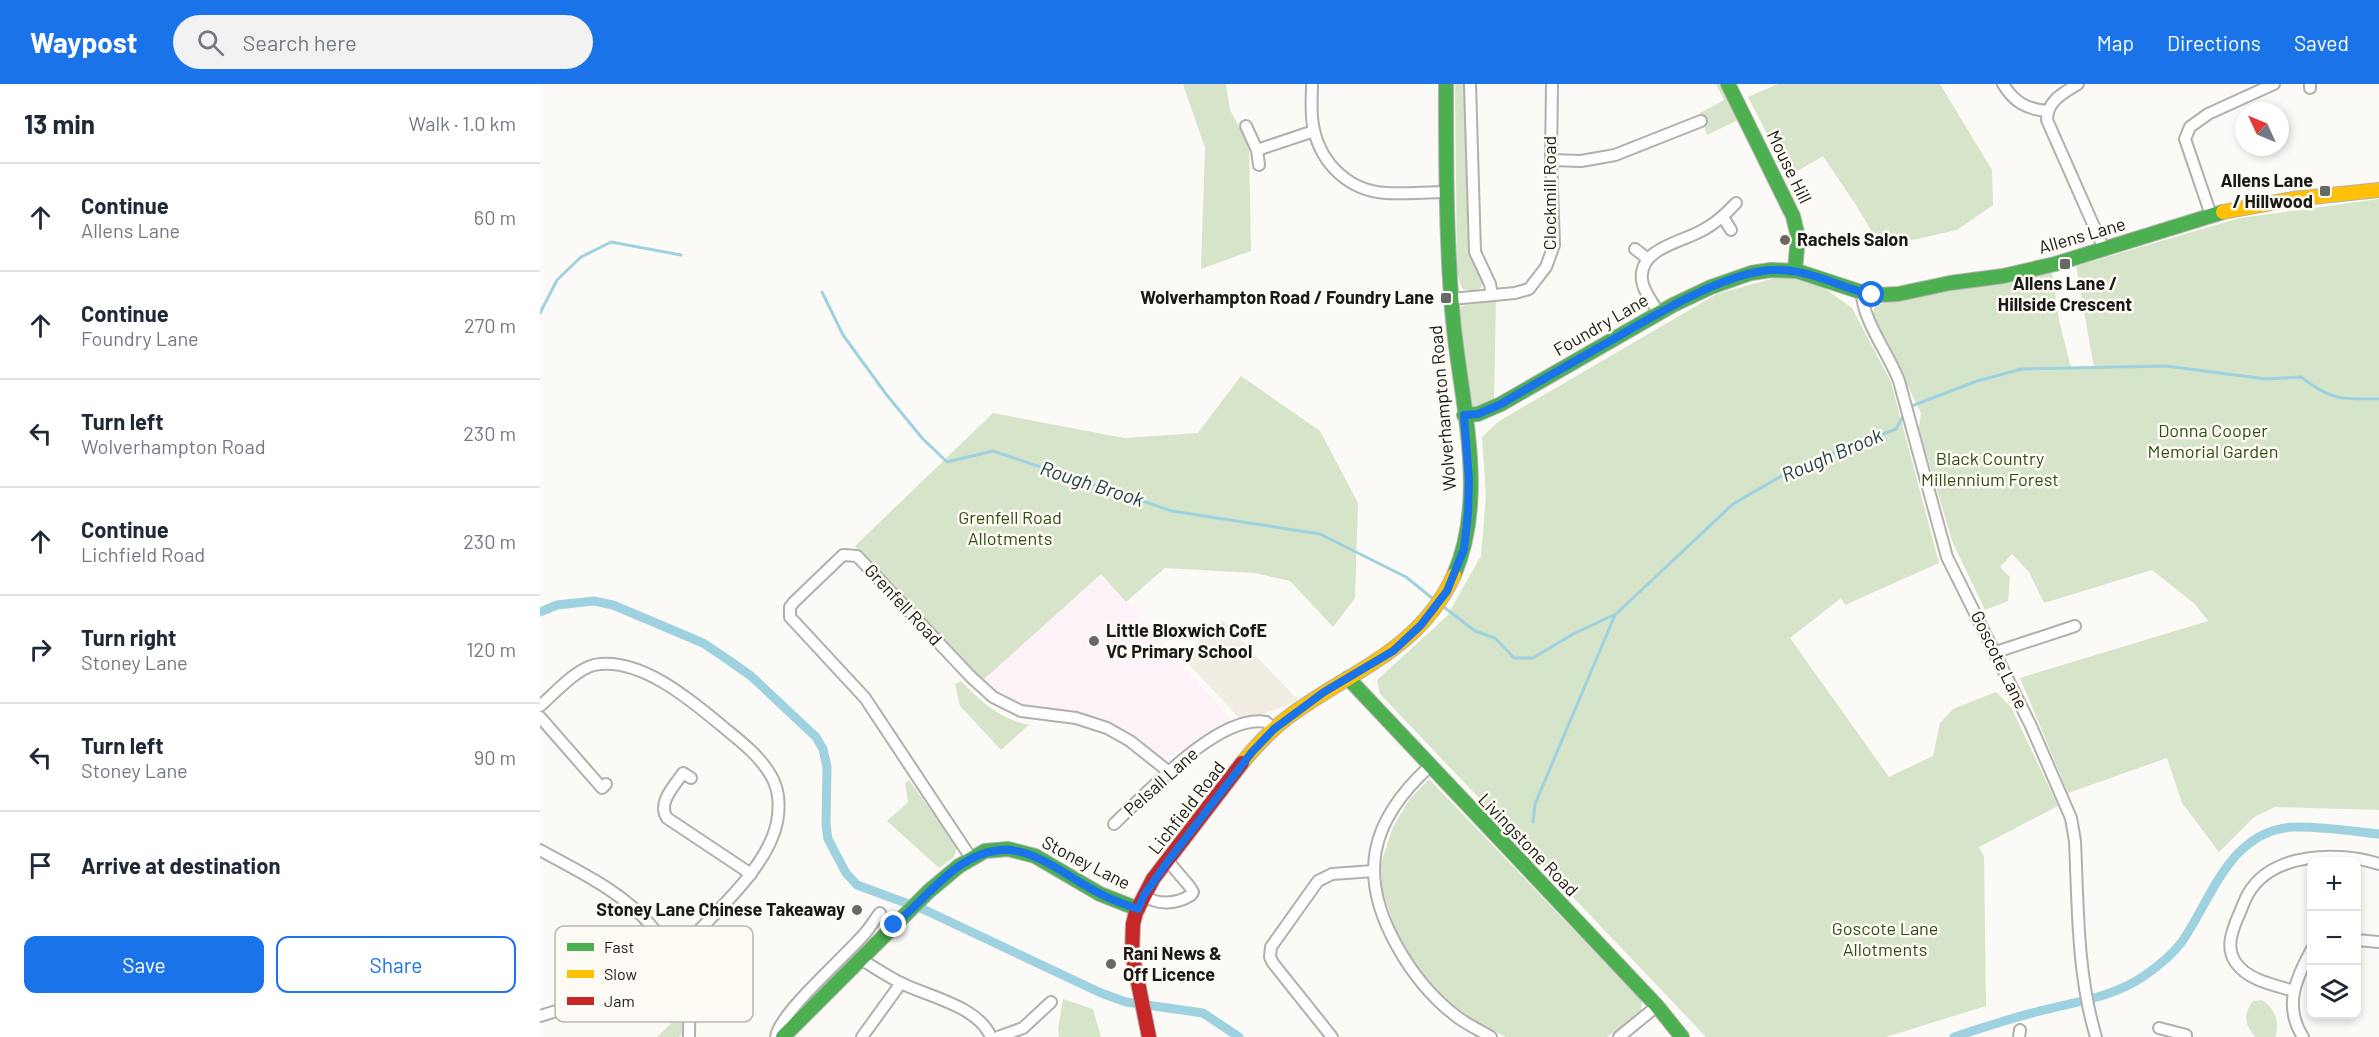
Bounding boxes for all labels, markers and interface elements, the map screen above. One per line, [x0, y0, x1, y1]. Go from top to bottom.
search box [173, 15, 593, 69]
text: Waypost [30, 25, 137, 59]
icon: search [194, 26, 227, 59]
text: Search here [242, 29, 357, 55]
text: Map [2097, 30, 2134, 55]
text: Directions [2167, 30, 2261, 55]
text: Saved [2294, 30, 2349, 55]
north arrow [2235, 102, 2289, 156]
text: 13 min [24, 108, 95, 139]
text: Walk · 1.0 km [409, 111, 516, 135]
street label: Mouse Hill [1763, 126, 1817, 207]
street label: Clockmill Road [1538, 136, 1560, 250]
place label: Allens Lane / Hillwood [2220, 169, 2313, 212]
marker: Allens Lane / Hillwood [2318, 184, 2332, 198]
text: Continue [81, 192, 169, 218]
icon: ahead [24, 201, 57, 234]
text: 60 m [474, 205, 516, 229]
street label: Allens Lane [2036, 212, 2128, 258]
text: Allens Lane [81, 218, 180, 242]
place label: Rachels Salon [1797, 228, 1908, 250]
marker: Rachels Salon [1778, 233, 1792, 247]
marker: Allens Lane / Hillside Crescent [2058, 257, 2072, 271]
place label: Allens Lane / Hillside Crescent [1998, 272, 2132, 315]
route start [1858, 281, 1884, 307]
place label: Wolverhampton Road / Foundry Lane [1140, 286, 1434, 308]
street label: Foundry Lane [1549, 288, 1652, 360]
marker: Wolverhampton Road / Foundry Lane [1439, 291, 1453, 305]
text: Continue [81, 300, 169, 326]
icon: ahead [24, 309, 57, 342]
text: 270 m [464, 313, 516, 337]
street label: Wolverhampton Road [1424, 324, 1460, 492]
text: Foundry Lane [81, 326, 199, 350]
text: Turn left [81, 408, 164, 434]
icon: left [24, 417, 57, 450]
park label: Donna Cooper Memorial Garden [2148, 419, 2278, 462]
text: 230 m [463, 421, 516, 445]
water label: Rough Brook [1777, 422, 1886, 486]
text: Wolverhampton Road [81, 434, 266, 458]
park label: Black Country Millennium Forest [1921, 447, 2059, 490]
water label: Rough Brook [1037, 455, 1147, 511]
park label: Grenfell Road Allotments [958, 506, 1062, 549]
text: Continue [81, 516, 169, 542]
icon: ahead [24, 525, 57, 558]
text: 230 m [463, 529, 516, 553]
text: Lichfield Road [81, 542, 205, 566]
street label: Grenfell Road [860, 559, 947, 650]
street label: Goscote Lane [1967, 607, 2033, 712]
place label: Little Bloxwich CofE VC Primary School [1106, 619, 1267, 662]
text: Turn right [81, 624, 176, 650]
icon: right [24, 633, 57, 666]
marker: Little Bloxwich CofE VC Primary School [1087, 634, 1101, 648]
text: 120 m [466, 637, 516, 661]
text: Stoney Lane [81, 650, 188, 674]
text: Turn left [81, 732, 164, 758]
icon: left [24, 741, 57, 774]
street label: Pelsall Lane [1119, 742, 1202, 820]
text: 90 m [474, 745, 516, 769]
street label: Lichfield Road [1143, 757, 1229, 858]
text: Stoney Lane [81, 758, 188, 782]
street label: Livingstone Road [1474, 788, 1583, 900]
street label: Stoney Lane [1039, 831, 1134, 894]
icon: arrive [24, 849, 57, 882]
text: Arrive at destination [81, 852, 280, 878]
map controls [2307, 857, 2361, 1019]
button: + [2307, 857, 2361, 911]
place label: Stoney Lane Chinese Takeaway [596, 898, 845, 920]
marker: Stoney Lane Chinese Takeaway [850, 903, 864, 917]
route end [880, 911, 906, 937]
button: − [2307, 911, 2361, 965]
park label: Goscote Lane Allotments [1832, 917, 1938, 960]
legend [555, 926, 753, 1022]
button: Save [24, 936, 264, 993]
button: Share [276, 936, 516, 993]
text: Fast [604, 937, 634, 956]
place label: Rani News & Off Licence [1123, 942, 1222, 985]
marker: Rani News & Off Licence [1104, 957, 1118, 971]
text: Slow [604, 964, 637, 983]
button: layers [2307, 965, 2361, 1019]
text: Jam [604, 991, 635, 1010]

